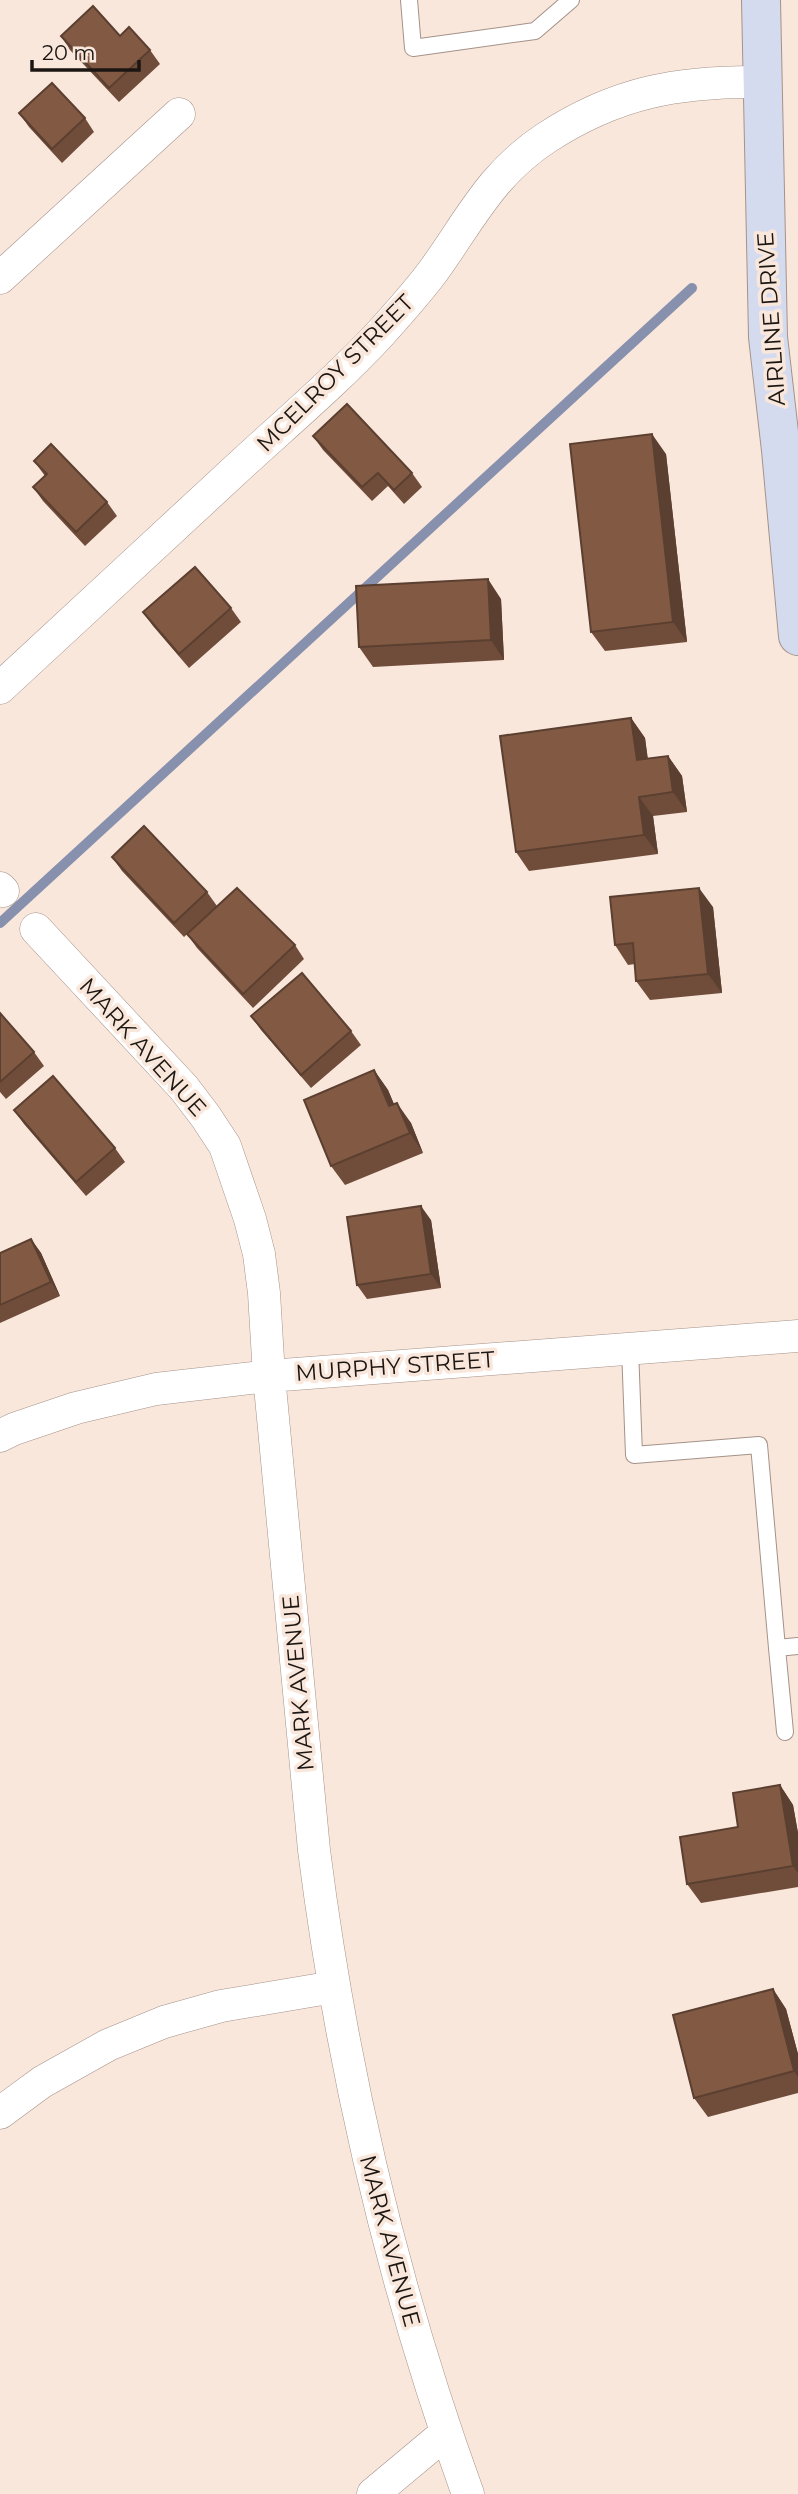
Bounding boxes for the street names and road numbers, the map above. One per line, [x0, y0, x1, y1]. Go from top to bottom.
street label: AIRLINE DRIVE [751, 231, 791, 407]
street label: MCELROY STREET [251, 288, 420, 457]
street label: MARK AVENUE [74, 972, 212, 1122]
street label: MURPHY STREET [294, 1345, 496, 1387]
street label: MARK AVENUE [276, 1594, 320, 1772]
street label: MARK AVENUE [354, 2152, 426, 2330]

